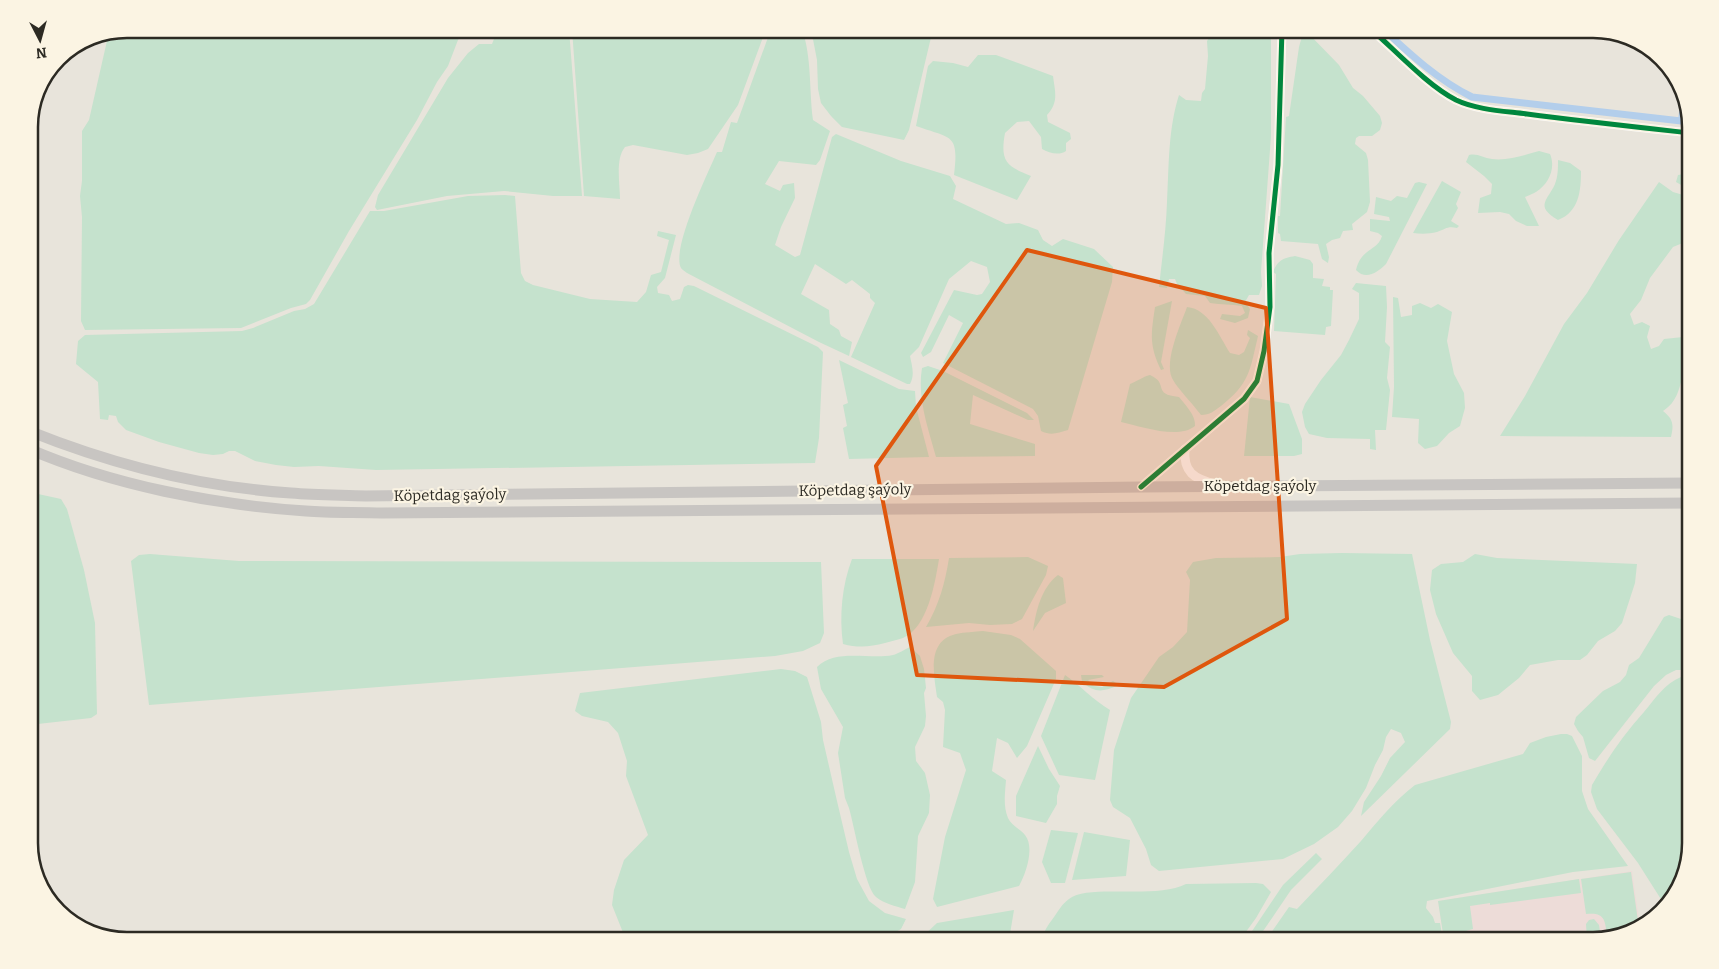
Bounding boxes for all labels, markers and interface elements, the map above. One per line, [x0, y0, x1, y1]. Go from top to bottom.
north arrow [15, 15, 65, 65]
text: N [35, 43, 48, 61]
street label: Köpetdag şaýoly [1204, 477, 1316, 495]
street label: Köpetdag şaýoly [799, 480, 912, 500]
street label: Köpetdag şaýoly [394, 485, 507, 505]

